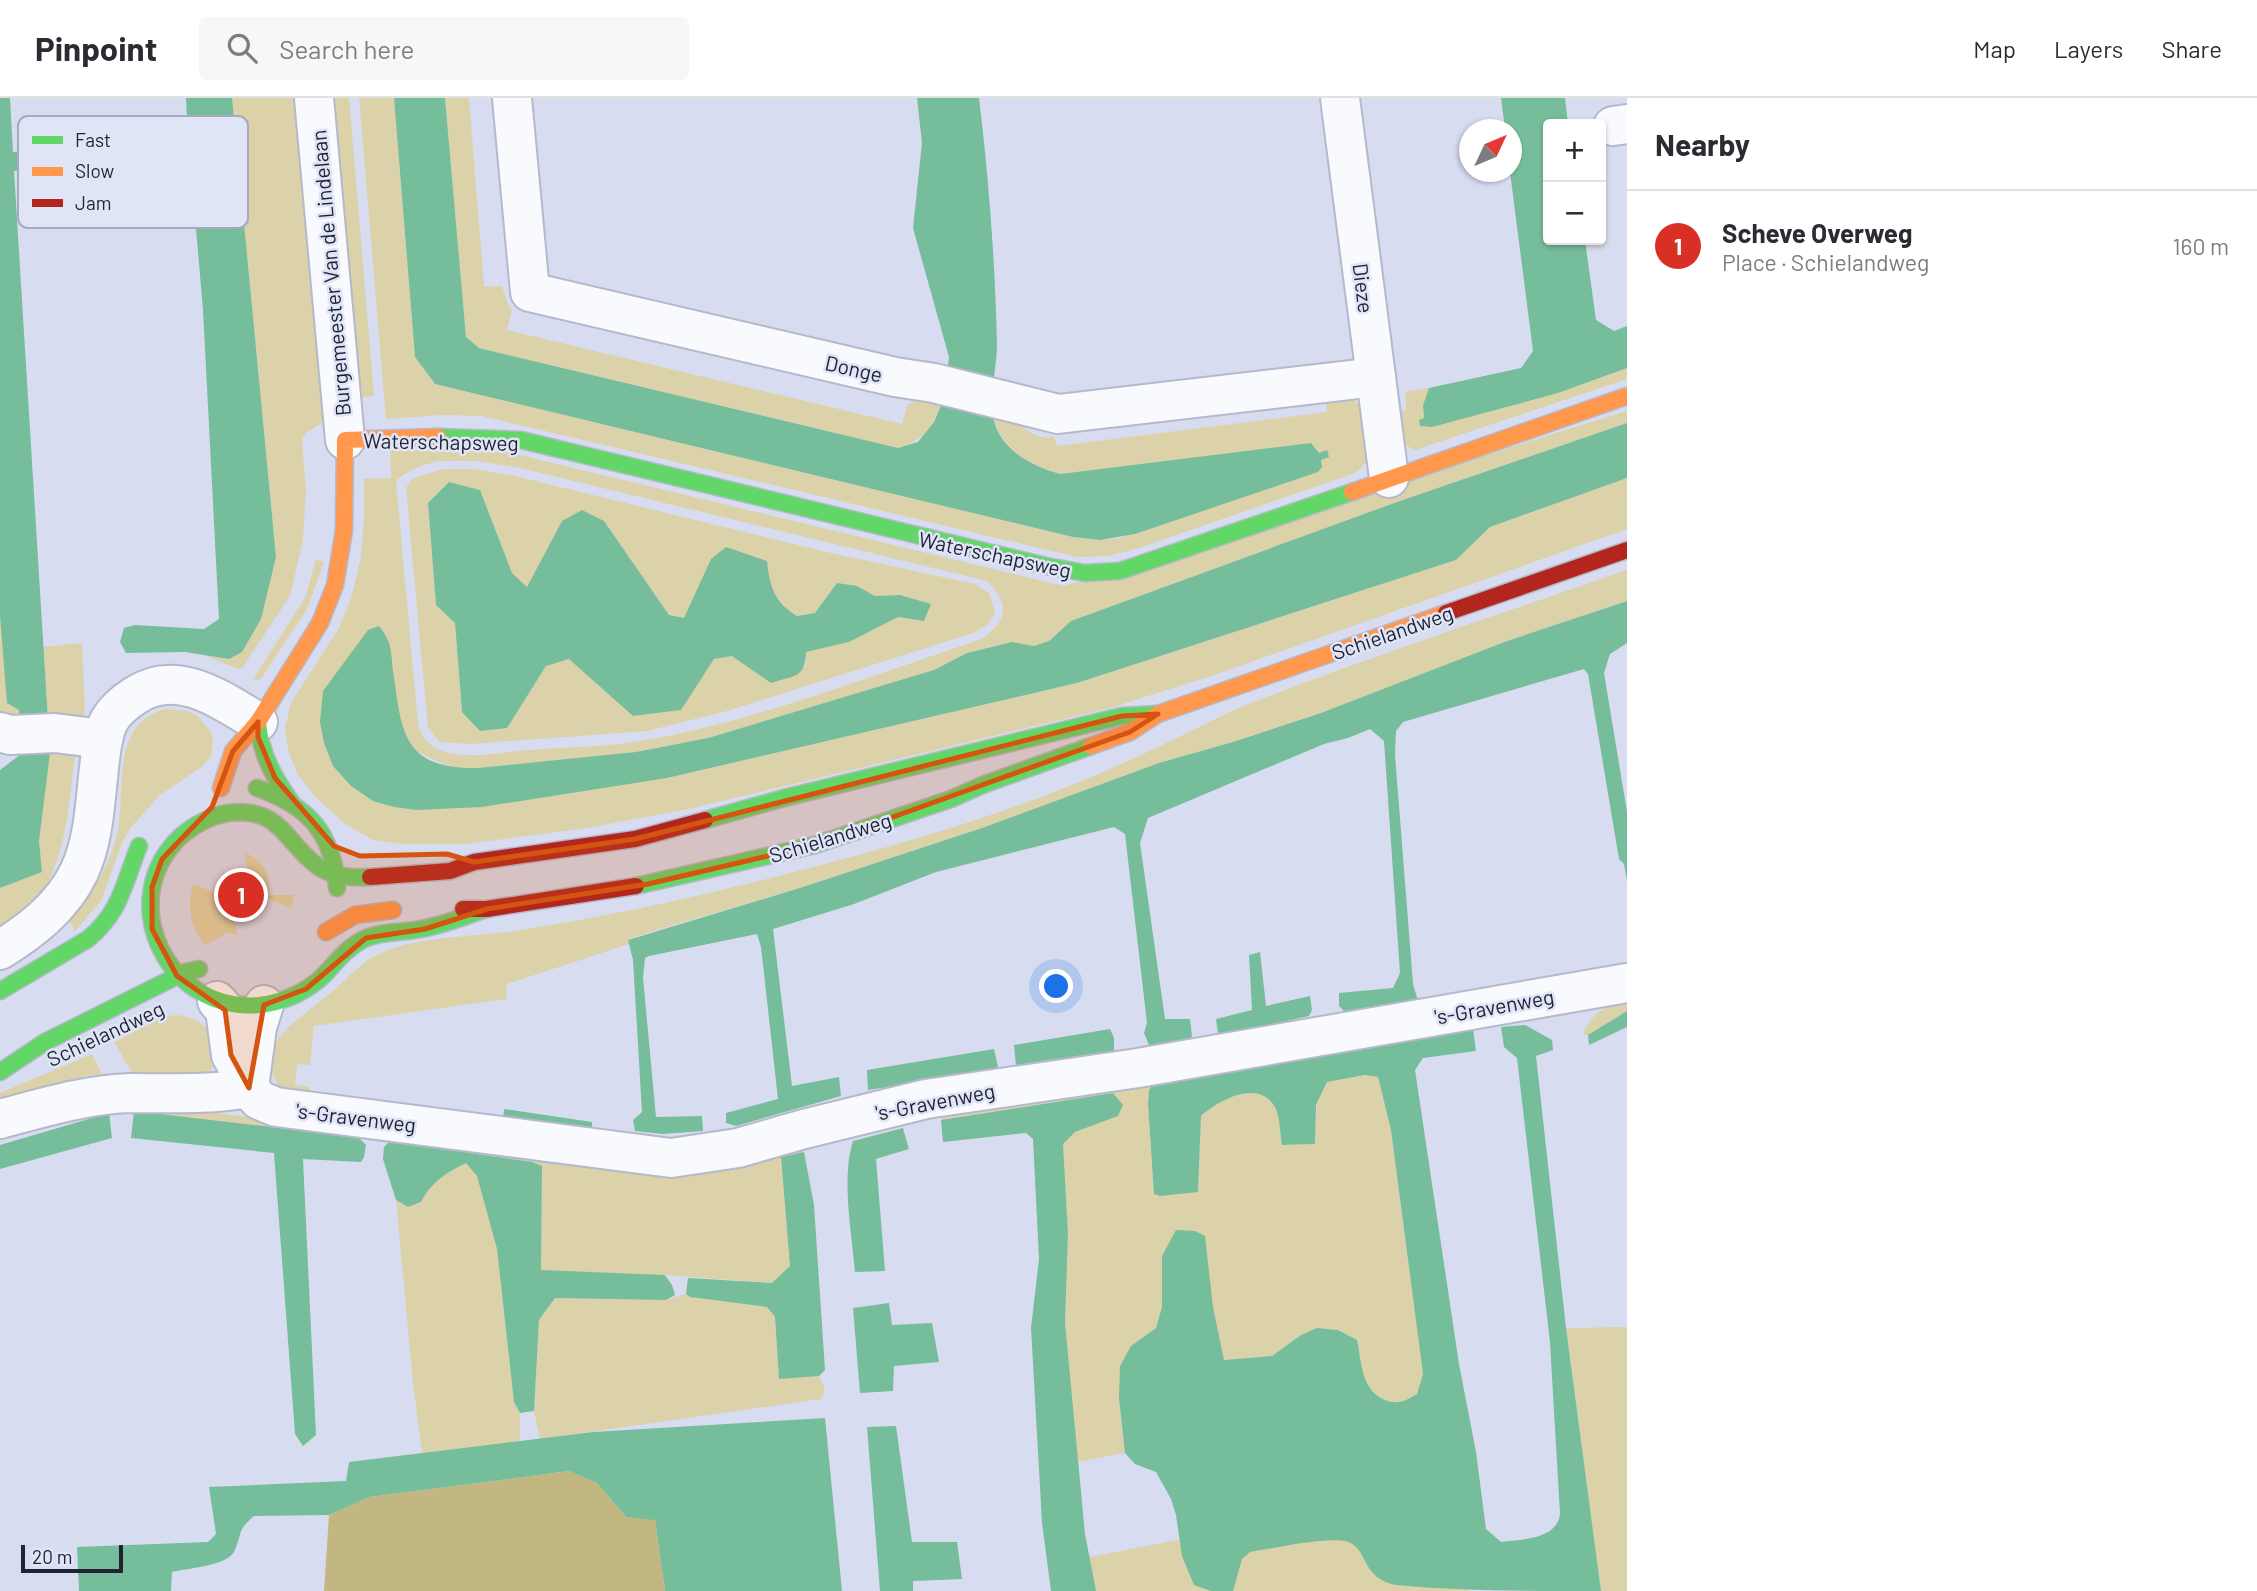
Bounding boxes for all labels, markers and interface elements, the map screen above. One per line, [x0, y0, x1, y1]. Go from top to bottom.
search box [199, 17, 689, 80]
text: Pinpoint [35, 28, 157, 68]
icon: search [223, 29, 261, 67]
text: Search here [279, 33, 414, 64]
text: Map [1973, 34, 2016, 63]
text: Layers [2054, 34, 2123, 63]
text: Share [2161, 34, 2222, 63]
legend [18, 116, 248, 228]
north arrow [1459, 119, 1522, 182]
map controls [1543, 119, 1606, 245]
button: + [1543, 119, 1606, 182]
text: Nearby [1655, 126, 1750, 162]
text: Fast [75, 128, 111, 151]
street label: Burgemeester Van de Lindelaan [305, 129, 355, 417]
text: Slow [75, 159, 114, 182]
button: − [1543, 182, 1606, 245]
text: Jam [75, 191, 111, 214]
text: Scheve Overweg [1722, 217, 1913, 248]
text: 1 [1674, 232, 1682, 260]
text: 160 m [2172, 232, 2229, 260]
text: Place · Schielandweg [1722, 248, 1929, 276]
street label: Dieze [1349, 262, 1379, 314]
street label: Donge [823, 349, 885, 387]
street label: Waterschapsweg [363, 427, 519, 455]
street label: Waterschapsweg [916, 526, 1074, 582]
street label: Schielandweg [1328, 600, 1456, 664]
street label: Schielandweg [766, 807, 894, 867]
pin: 1 [218, 869, 264, 921]
your location [1039, 969, 1073, 1003]
street label: 's-Gravenweg [1432, 983, 1556, 1029]
street label: Schielandweg [42, 995, 168, 1071]
street label: 's-Gravenweg [873, 1077, 997, 1125]
street label: 's-Gravenweg [295, 1097, 417, 1137]
scale bar [21, 1542, 122, 1574]
text: 20 m [32, 1545, 72, 1568]

